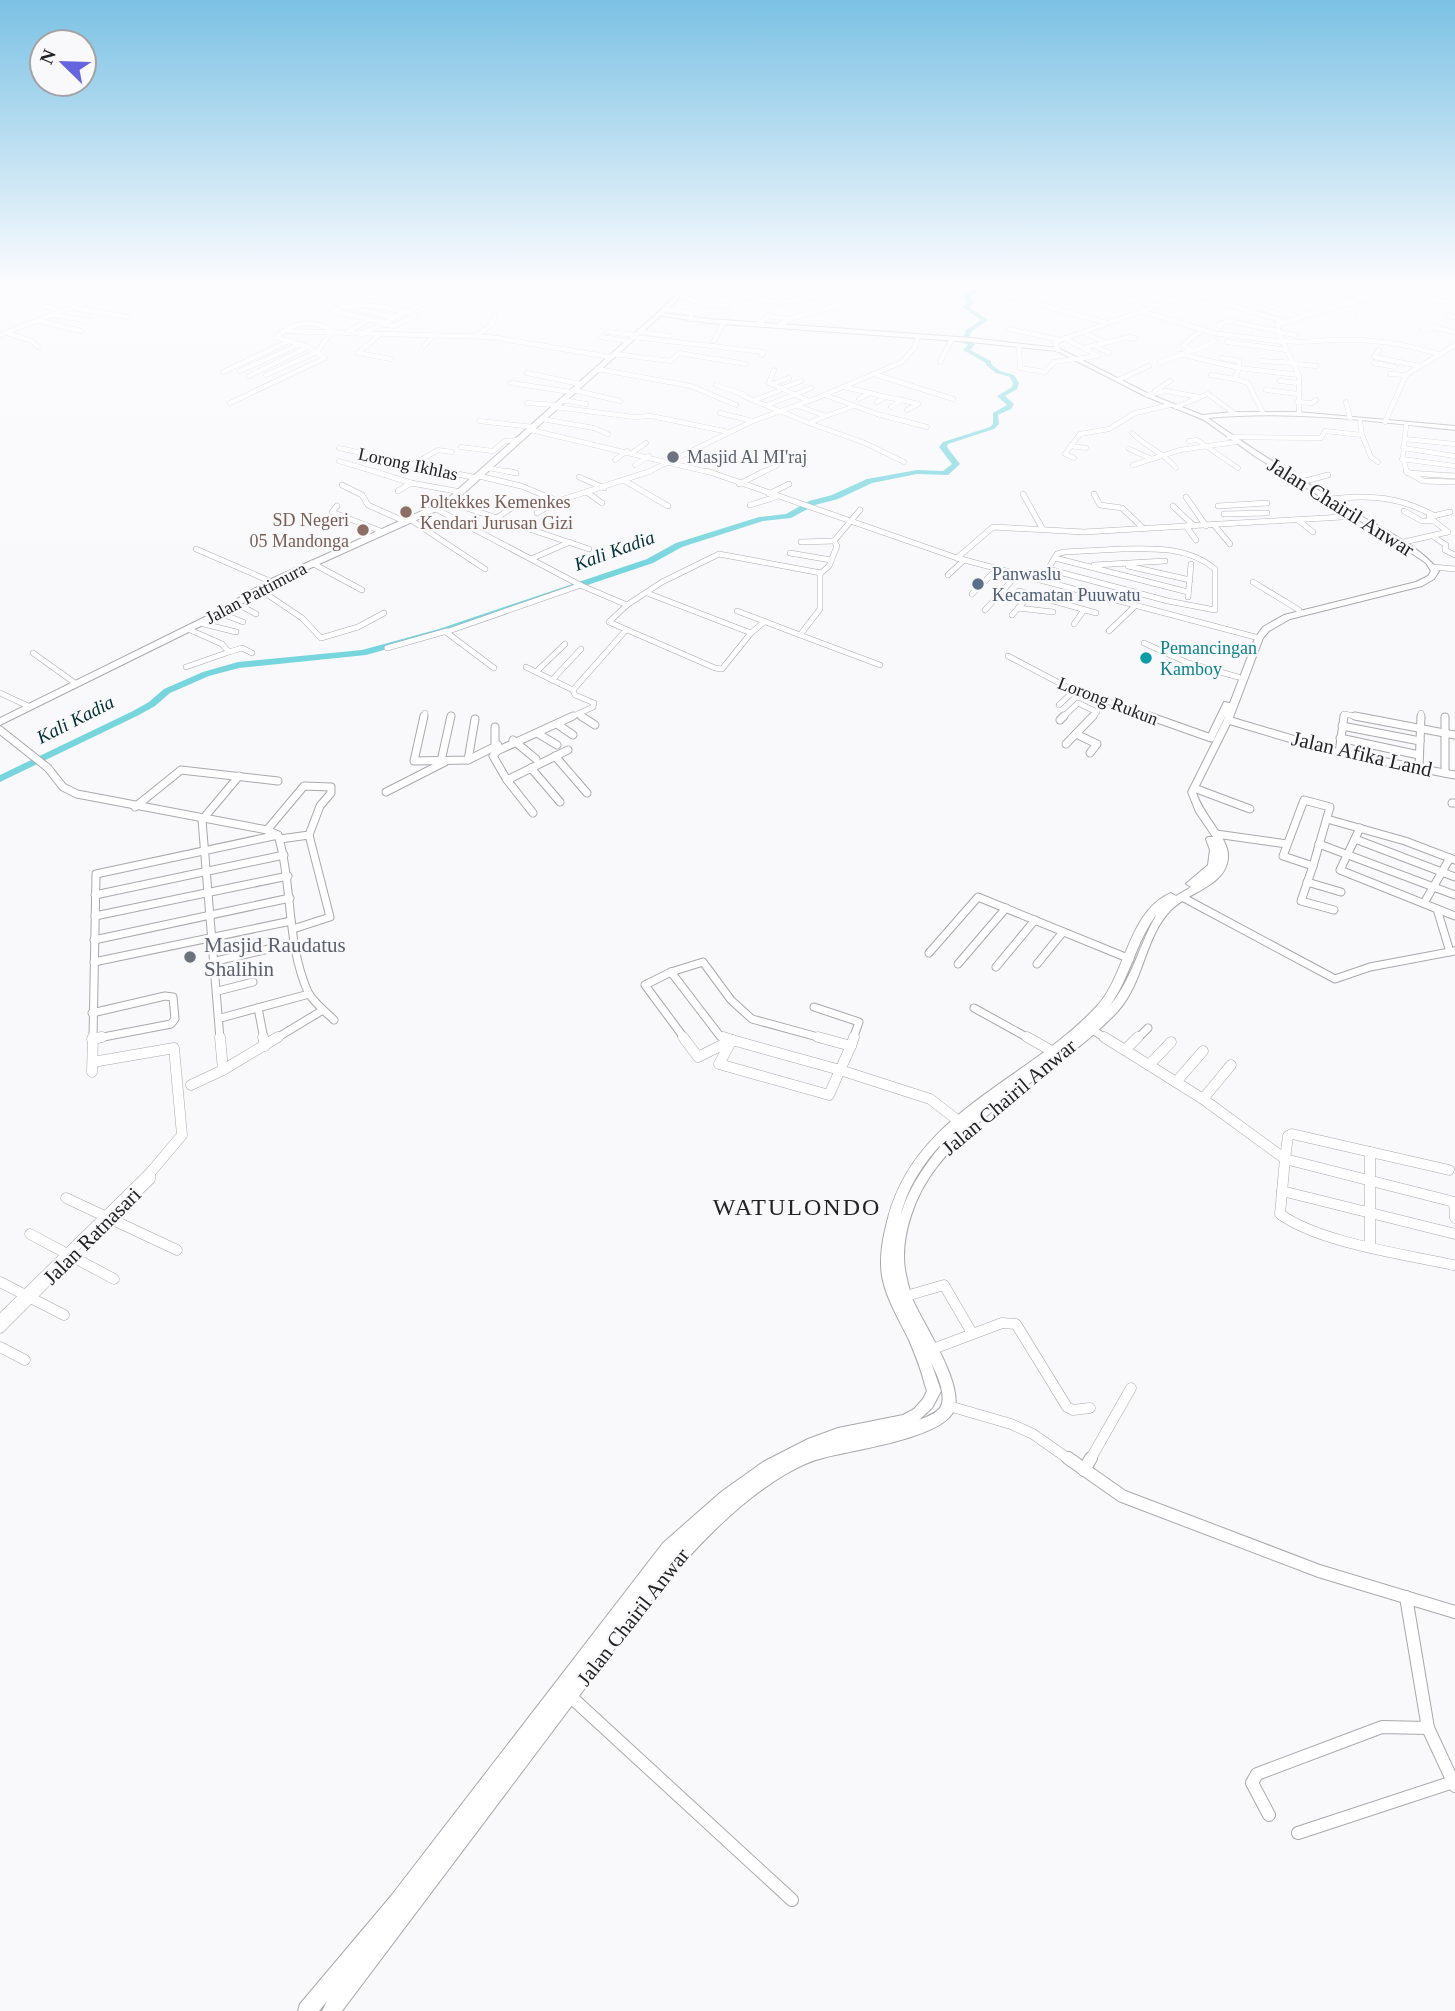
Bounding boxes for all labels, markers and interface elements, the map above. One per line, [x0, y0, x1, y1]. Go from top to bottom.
north arrow [28, 28, 98, 98]
text: N [35, 46, 60, 67]
street label: Lorong Ikhlas [356, 444, 460, 484]
place label: Masjid Al MI'raj [687, 447, 807, 467]
marker: Masjid Al MI'raj [665, 449, 681, 465]
street label: Jalan Chairil Anwar [1263, 452, 1419, 562]
place label: Poltekkes Kemenkes Kendari Jurusan Gizi [420, 492, 573, 533]
marker: Poltekkes Kemenkes Kendari Jurusan Gizi [398, 504, 414, 520]
place label: SD Negeri 05 Mandonga [250, 510, 349, 551]
marker: SD Negeri 05 Mandonga [355, 522, 371, 538]
water label: Kali Kadia [570, 526, 657, 575]
street label: Jalan Pattimura [202, 558, 310, 628]
place label: Panwaslu Kecamatan Puuwatu [992, 564, 1140, 605]
marker: Panwaslu Kecamatan Puuwatu [970, 576, 986, 592]
place label: Pemancingan Kamboy [1160, 638, 1257, 679]
marker: Pemancingan Kamboy [1138, 650, 1154, 666]
street label: Lorong Rukun [1055, 673, 1161, 729]
water label: Kali Kadia [32, 691, 117, 748]
street label: Jalan Afika Land [1289, 726, 1435, 782]
place label: Masjid Raudatus Shalihin [204, 933, 346, 981]
marker: Masjid Raudatus Shalihin [182, 949, 198, 965]
street label: Jalan Chairil Anwar [937, 1034, 1081, 1160]
street label: Jalan Ratnasari [38, 1182, 146, 1290]
district label: WATULONDO [713, 1194, 881, 1220]
street label: Jalan Chairil Anwar [572, 1543, 694, 1691]

